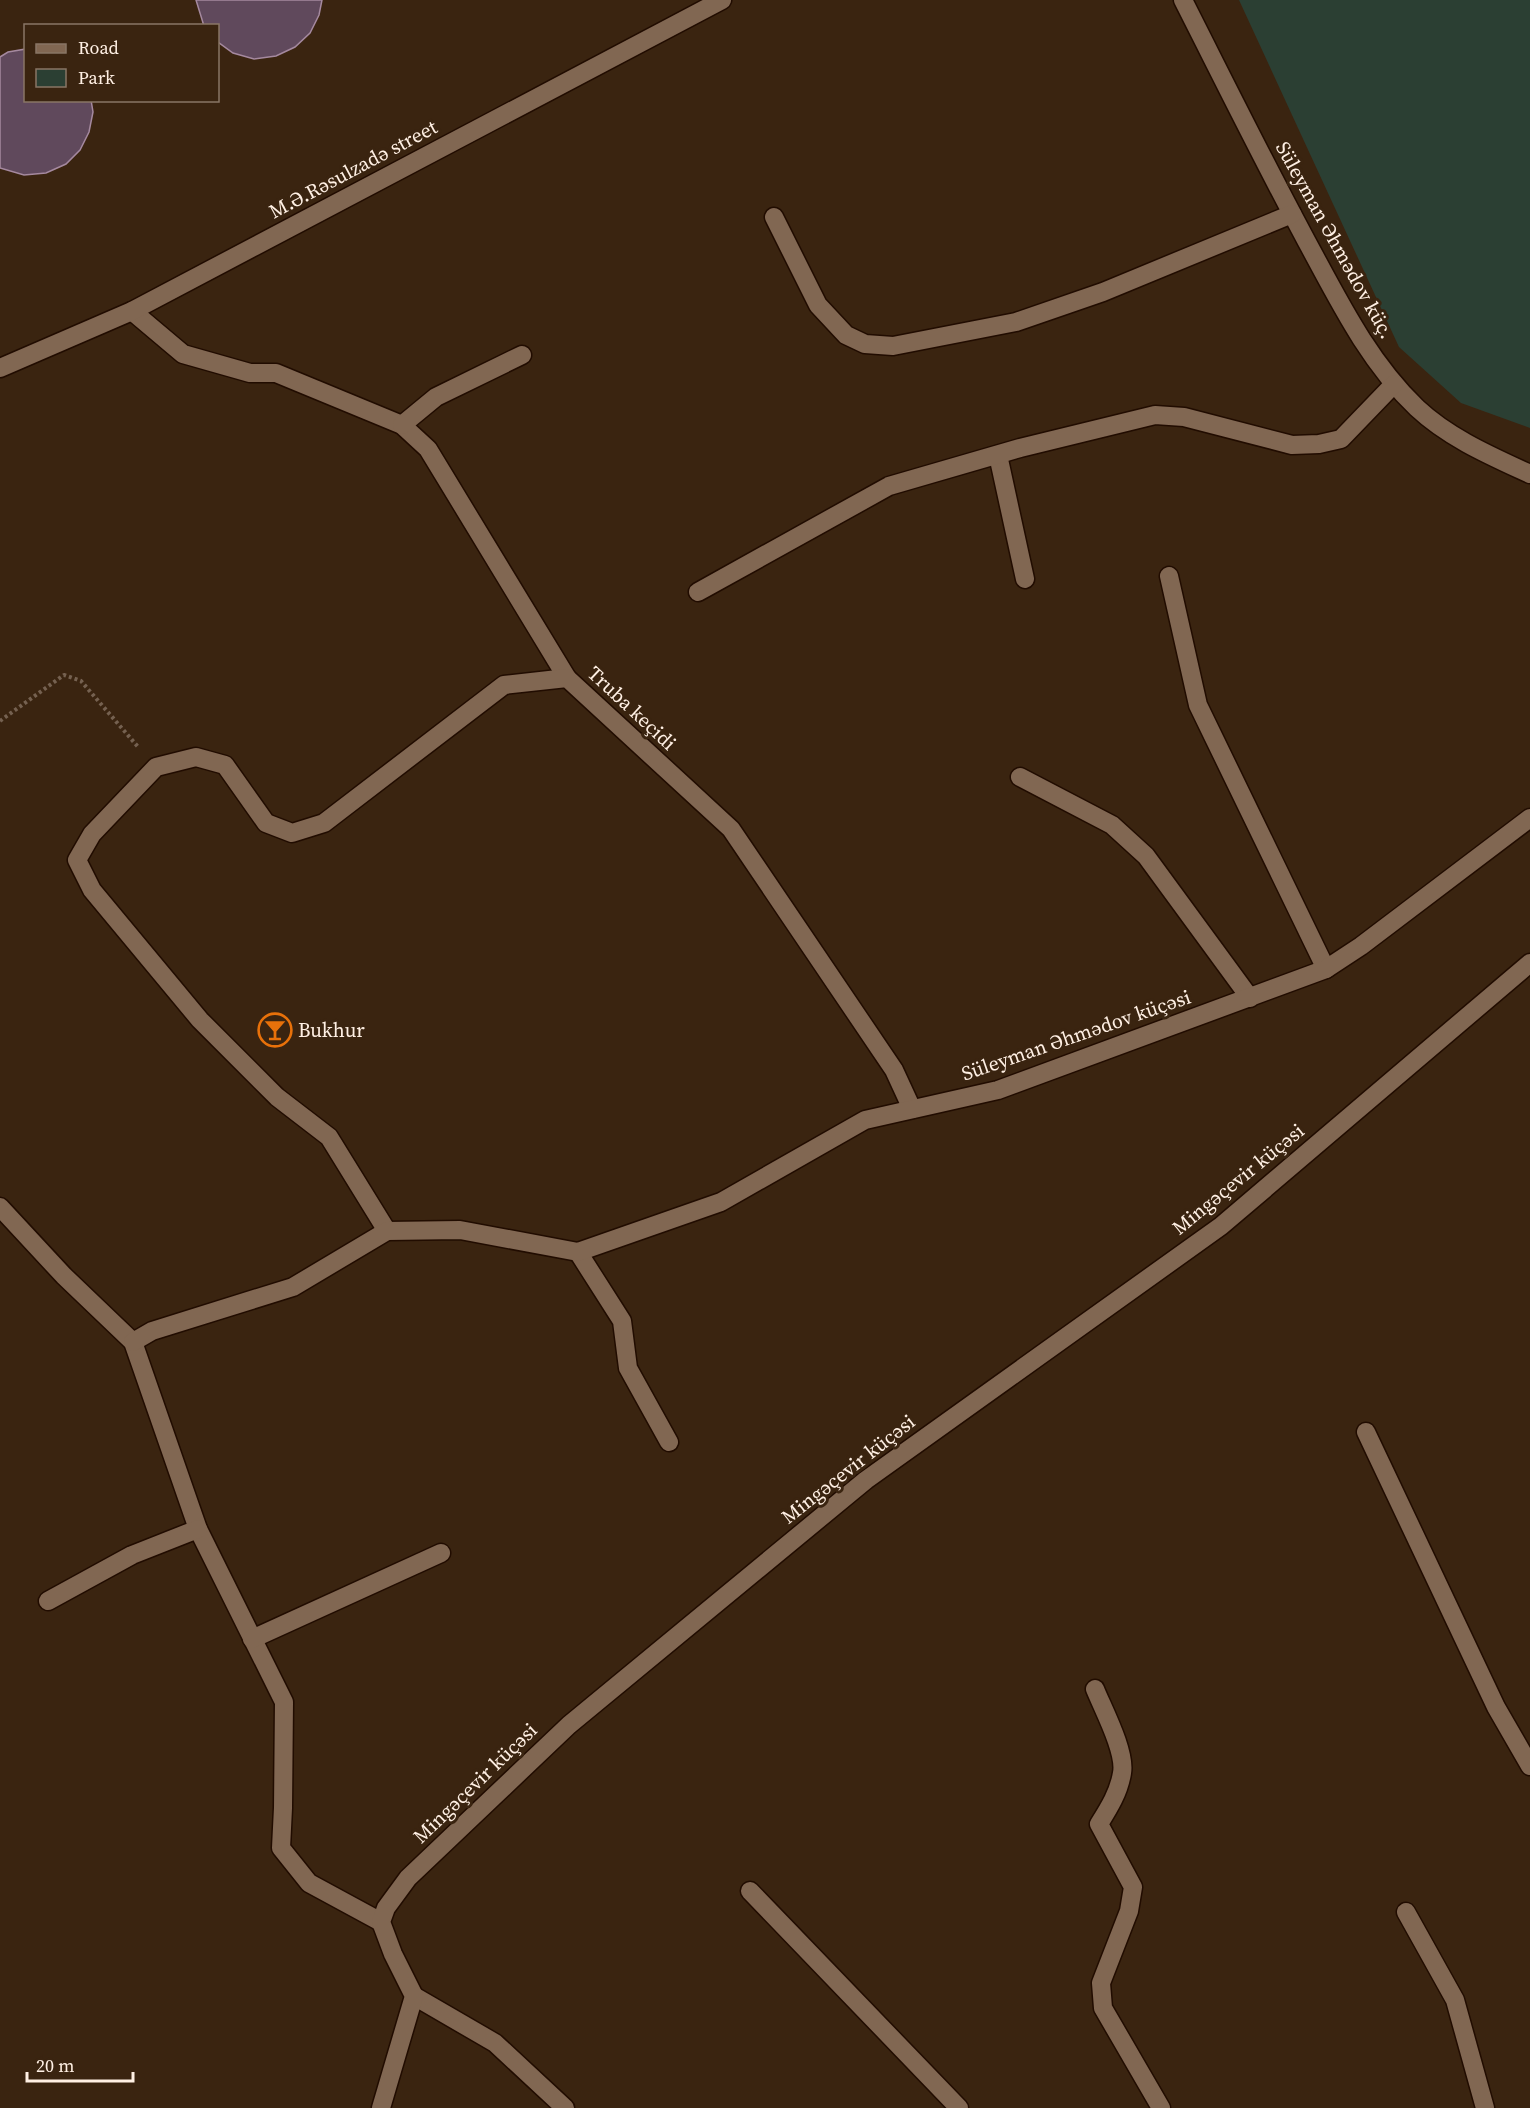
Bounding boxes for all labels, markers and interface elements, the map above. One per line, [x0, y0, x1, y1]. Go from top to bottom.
legend [24, 24, 219, 102]
text: Road [78, 35, 119, 60]
text: Park [78, 65, 115, 90]
street label: M.Ə.Rəsulzadə street [264, 113, 442, 225]
street label: Süleyman Əhmədov küç. [1269, 136, 1401, 344]
street label: Truba keçidi [582, 660, 682, 756]
street label: Süleyman Əhmədov küçəsi [958, 983, 1194, 1087]
bar icon: Bukhur [257, 1012, 293, 1048]
place label: Bukhur [298, 1016, 365, 1044]
street label: Mingəçevir küçəsi [1166, 1117, 1310, 1241]
street label: Mingəçevir küçəsi [775, 1408, 921, 1530]
street label: Mingəçevir küçəsi [407, 1716, 543, 1850]
scale bar [27, 2045, 134, 2083]
text: 20 m [36, 2053, 74, 2078]

